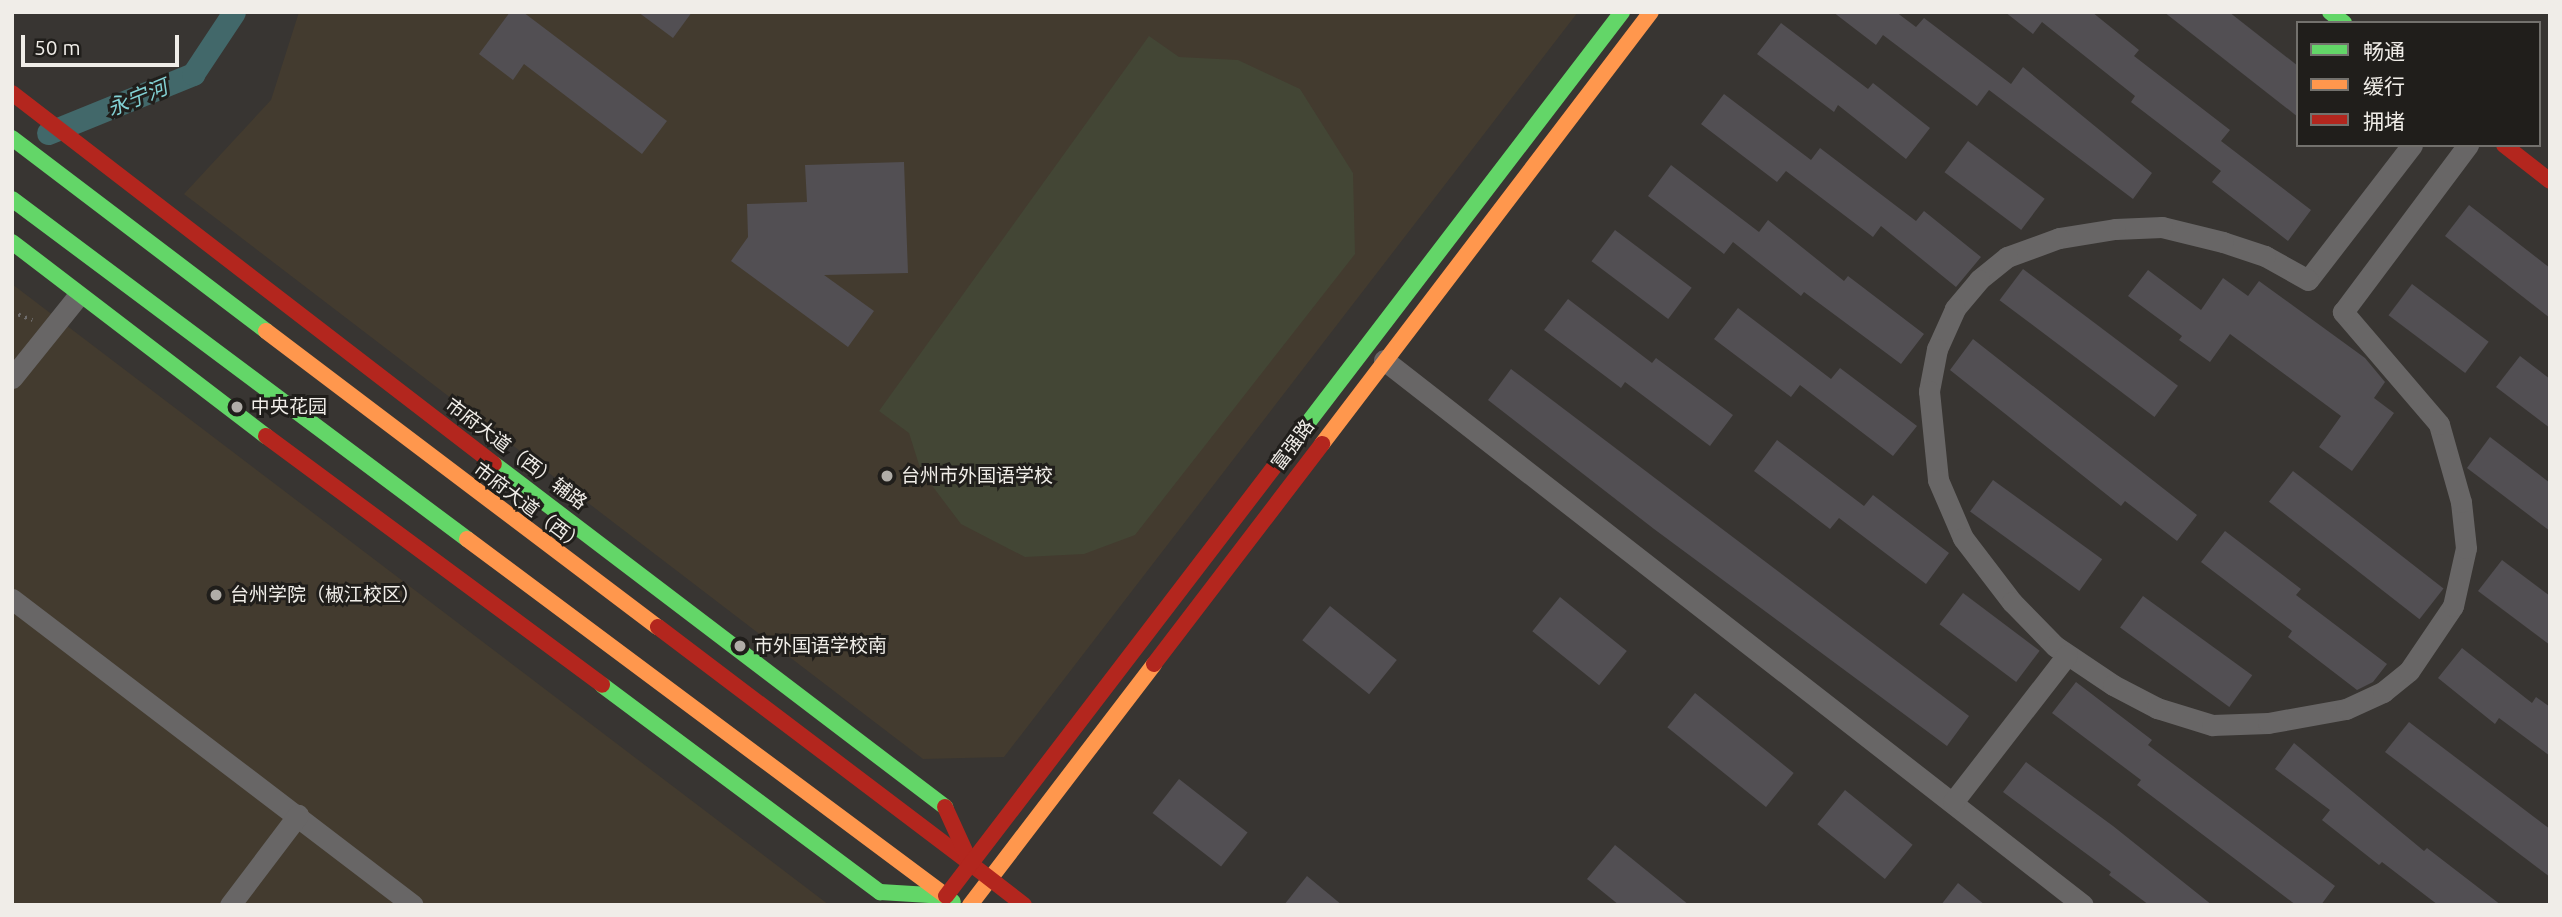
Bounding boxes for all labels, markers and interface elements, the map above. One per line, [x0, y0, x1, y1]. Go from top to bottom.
scale bar [24, 21, 182, 65]
legend [2296, 21, 2541, 147]
text: 50 m [34, 35, 81, 59]
text: 畅通 [2363, 39, 2405, 63]
water label: 永宁河 [103, 74, 171, 120]
text: 缓行 [2363, 74, 2405, 98]
text: 拥堵 [2363, 109, 2405, 133]
street label: 市府大道（西）辅路 [441, 393, 591, 515]
place label: 中央花园 [251, 396, 327, 418]
marker: 中央花园 [229, 399, 245, 415]
street label: 富强路 [1267, 415, 1319, 475]
street label: 市府大道（西） [469, 458, 589, 556]
place label: 台州市外国语学校 [901, 465, 1053, 487]
marker: 台州市外国语学校 [879, 468, 895, 484]
place label: 台州学院（椒江校区） [230, 584, 420, 606]
marker: 台州学院（椒江校区） [208, 587, 224, 603]
place label: 市外国语学校南 [754, 635, 887, 657]
marker: 市外国语学校南 [732, 638, 748, 654]

